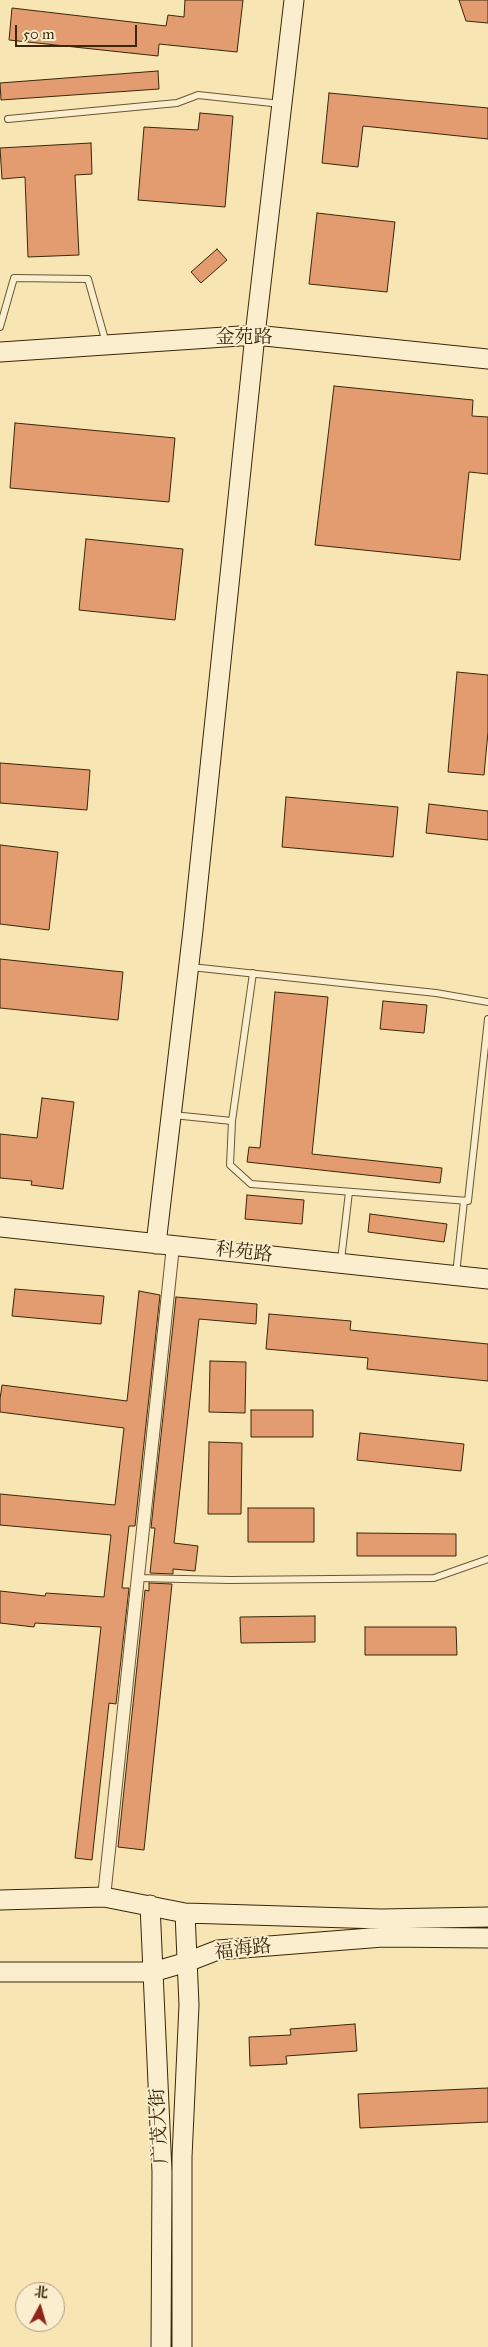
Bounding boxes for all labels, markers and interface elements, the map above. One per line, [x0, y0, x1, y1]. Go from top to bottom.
scale bar [18, 15, 140, 47]
text: 50 m [23, 25, 55, 43]
street label: 金苑路 [216, 327, 272, 349]
street label: 科苑路 [214, 1239, 274, 1267]
street label: 福海路 [213, 1935, 273, 1965]
street label: 广茂大街 [147, 2087, 173, 2165]
north arrow [15, 2282, 65, 2332]
text: 北 [34, 2283, 49, 2302]

